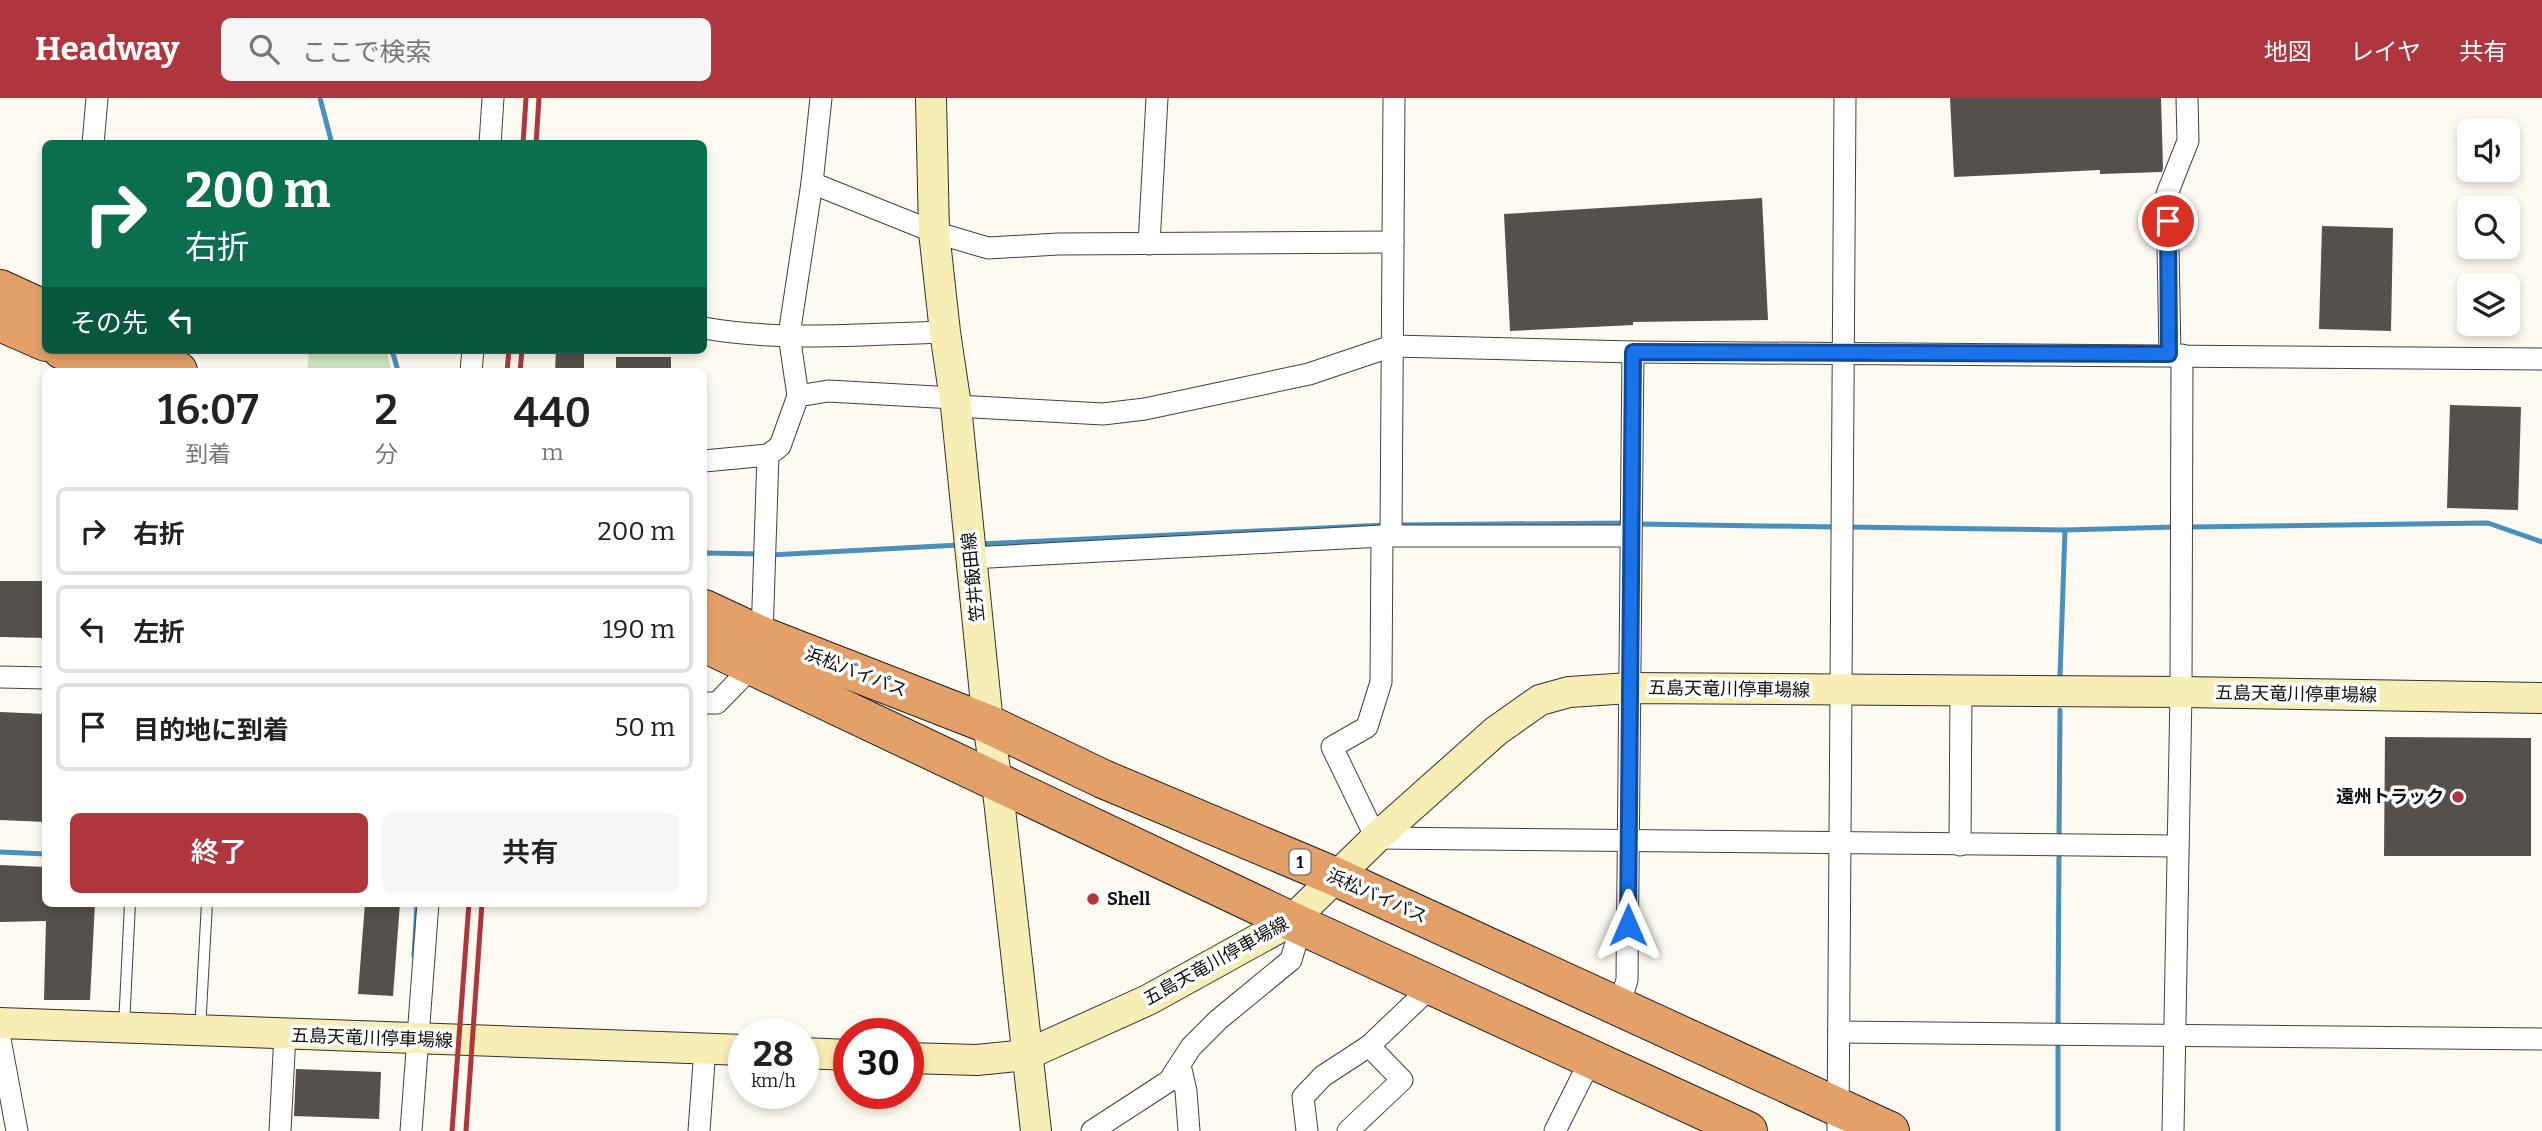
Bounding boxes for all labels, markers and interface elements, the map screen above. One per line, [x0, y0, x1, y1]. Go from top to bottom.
search box [221, 18, 711, 81]
text: Headway [35, 29, 179, 69]
icon: search [245, 30, 283, 68]
text: ここで検索 [301, 37, 431, 68]
text: 地図 [2264, 38, 2312, 66]
text: レイヤ [2350, 38, 2421, 66]
text: 共有 [2459, 38, 2507, 66]
map controls [2457, 119, 2520, 336]
button: sound [2457, 119, 2520, 182]
text: 200 m [185, 161, 330, 220]
icon: right [70, 168, 161, 259]
pin [2138, 191, 2198, 251]
button: search [2457, 196, 2520, 259]
icon: arrive [2149, 202, 2187, 240]
text: 右折 [185, 228, 249, 266]
button: layers [2457, 273, 2520, 336]
icon: left [162, 301, 200, 339]
text: その先 [70, 308, 148, 339]
text: 16:07 [158, 385, 259, 435]
text: 2 [374, 385, 398, 435]
text: 440 [514, 388, 591, 438]
text: m [541, 438, 563, 466]
text: 到着 [185, 440, 231, 468]
text: 分 [375, 440, 398, 468]
icon: right [74, 512, 112, 550]
text: 200 m [598, 516, 675, 547]
text: 右折 [133, 519, 185, 550]
street label: 笠井飯田線 [957, 531, 989, 623]
icon: left [74, 610, 112, 648]
text: 190 m [603, 614, 675, 645]
text: 左折 [133, 617, 185, 648]
street label: 浜松バイパス [802, 642, 910, 702]
street label: 五島天竜川停車場線 [1648, 677, 1810, 701]
street label: 五島天竜川停車場線 [2215, 682, 2377, 706]
icon: arrive [74, 708, 112, 746]
text: 50 m [614, 712, 675, 743]
text: 目的地に到着 [133, 715, 289, 746]
place label: 遠州トラック [2336, 786, 2444, 808]
marker: 遠州トラック [2450, 789, 2466, 805]
button: 終了 [70, 813, 368, 893]
button: 共有 [382, 813, 679, 893]
road number: 1 [1290, 849, 1310, 874]
street label: 浜松バイパス [1323, 864, 1431, 928]
place label: Shell [1107, 888, 1151, 910]
position arrow [1591, 888, 1665, 962]
marker: Shell [1085, 891, 1101, 907]
street label: 五島天竜川停車場線 [1140, 912, 1292, 1010]
speed limit sign: 30 [833, 1018, 924, 1109]
street label: 五島天竜川停車場線 [291, 1024, 453, 1052]
text: 28 [753, 1033, 794, 1075]
text: km/h [751, 1070, 796, 1092]

